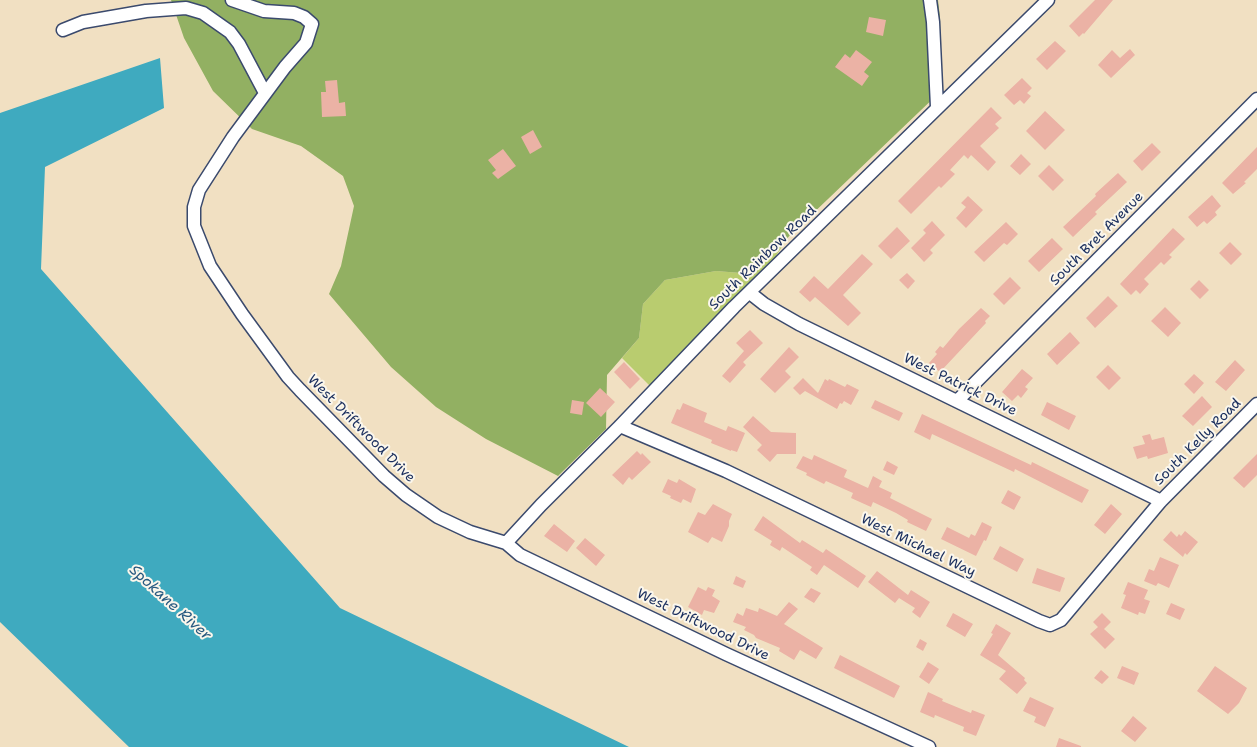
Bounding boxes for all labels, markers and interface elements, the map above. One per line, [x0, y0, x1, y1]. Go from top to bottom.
street label: South Bret Avenue [1047, 189, 1147, 289]
street label: South Rainbow Road [706, 202, 820, 314]
street label: West Patrick Drive [901, 350, 1019, 420]
street label: West Driftwood Drive [304, 372, 418, 486]
street label: South Kelly Road [1151, 395, 1245, 489]
street label: West Michael Way [858, 511, 978, 581]
water label: Spokane River [125, 561, 215, 645]
street label: West Driftwood Drive [634, 586, 772, 664]

